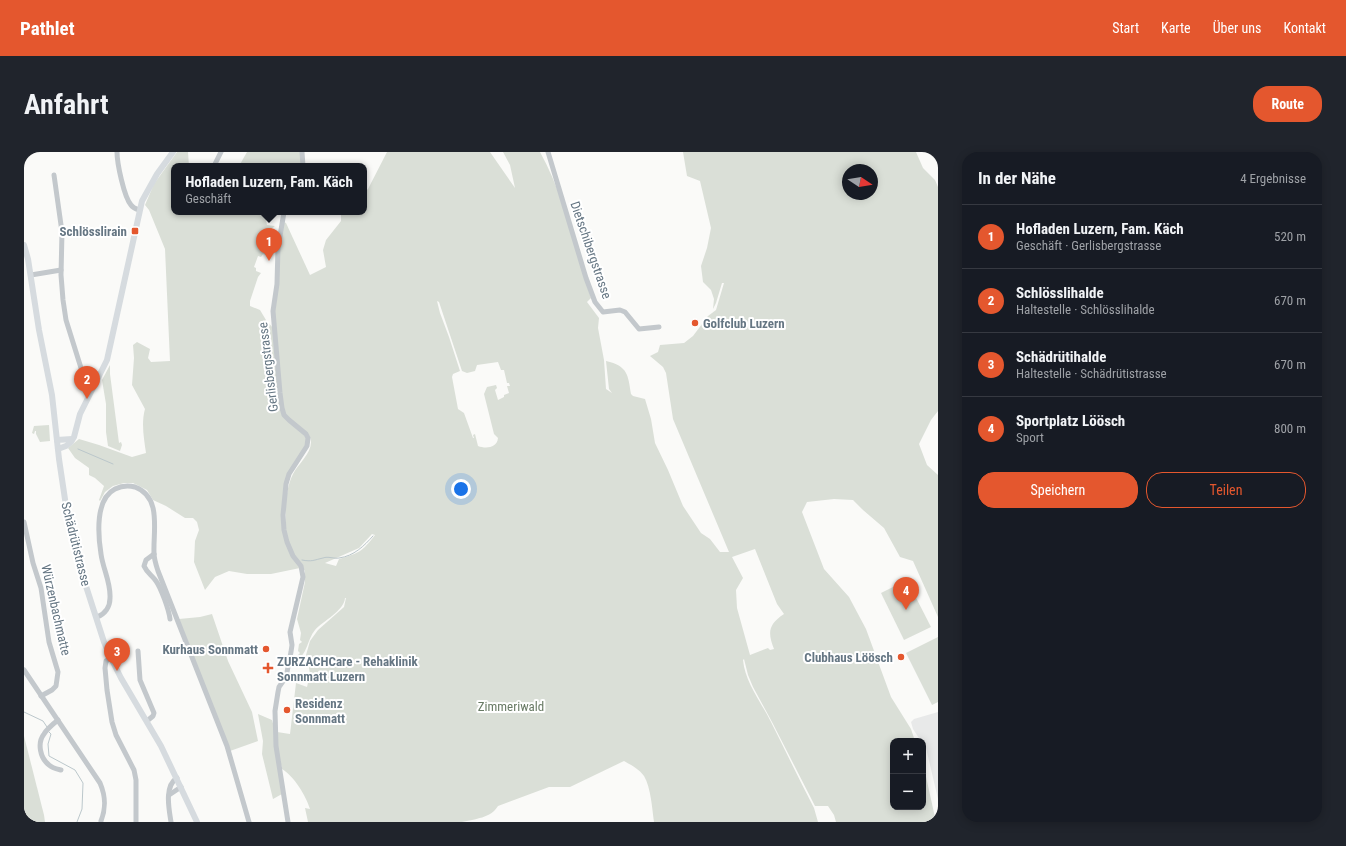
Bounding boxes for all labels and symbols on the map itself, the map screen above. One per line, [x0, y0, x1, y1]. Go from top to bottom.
north arrow [842, 164, 878, 200]
street label: Dietschibergstrasse [567, 199, 615, 301]
place label: Schlösslirain [60, 224, 127, 239]
marker: Schlösslirain [130, 226, 140, 236]
pin: 1 [256, 228, 282, 261]
place label: Golfclub Luzern [703, 316, 785, 331]
marker: Golfclub Luzern [690, 318, 700, 328]
street label: Gerlisbergstrasse [255, 321, 281, 413]
pin: 2 [74, 366, 100, 399]
your location [451, 479, 471, 499]
street label: Schädrütistrasse [58, 500, 94, 588]
street label: Würzenbachmatte [38, 563, 74, 657]
pin: 4 [893, 577, 919, 610]
pin: 3 [104, 638, 130, 671]
place label: Kurhaus Sonnmatt [162, 642, 258, 657]
marker: Kurhaus Sonnmatt [261, 644, 271, 654]
place label: Clubhaus Löösch [804, 650, 893, 665]
marker: Clubhaus Löösch [896, 652, 906, 662]
place label: ZURZACHCare - Rehaklinik Sonnmatt Luzern [277, 654, 418, 684]
marker: ZURZACHCare - Rehaklinik Sonnmatt Luzern [262, 662, 274, 674]
place label: Residenz Sonnmatt [295, 696, 345, 726]
park label: Zimmeriwald [478, 699, 544, 714]
marker: Residenz Sonnmatt [282, 705, 292, 715]

